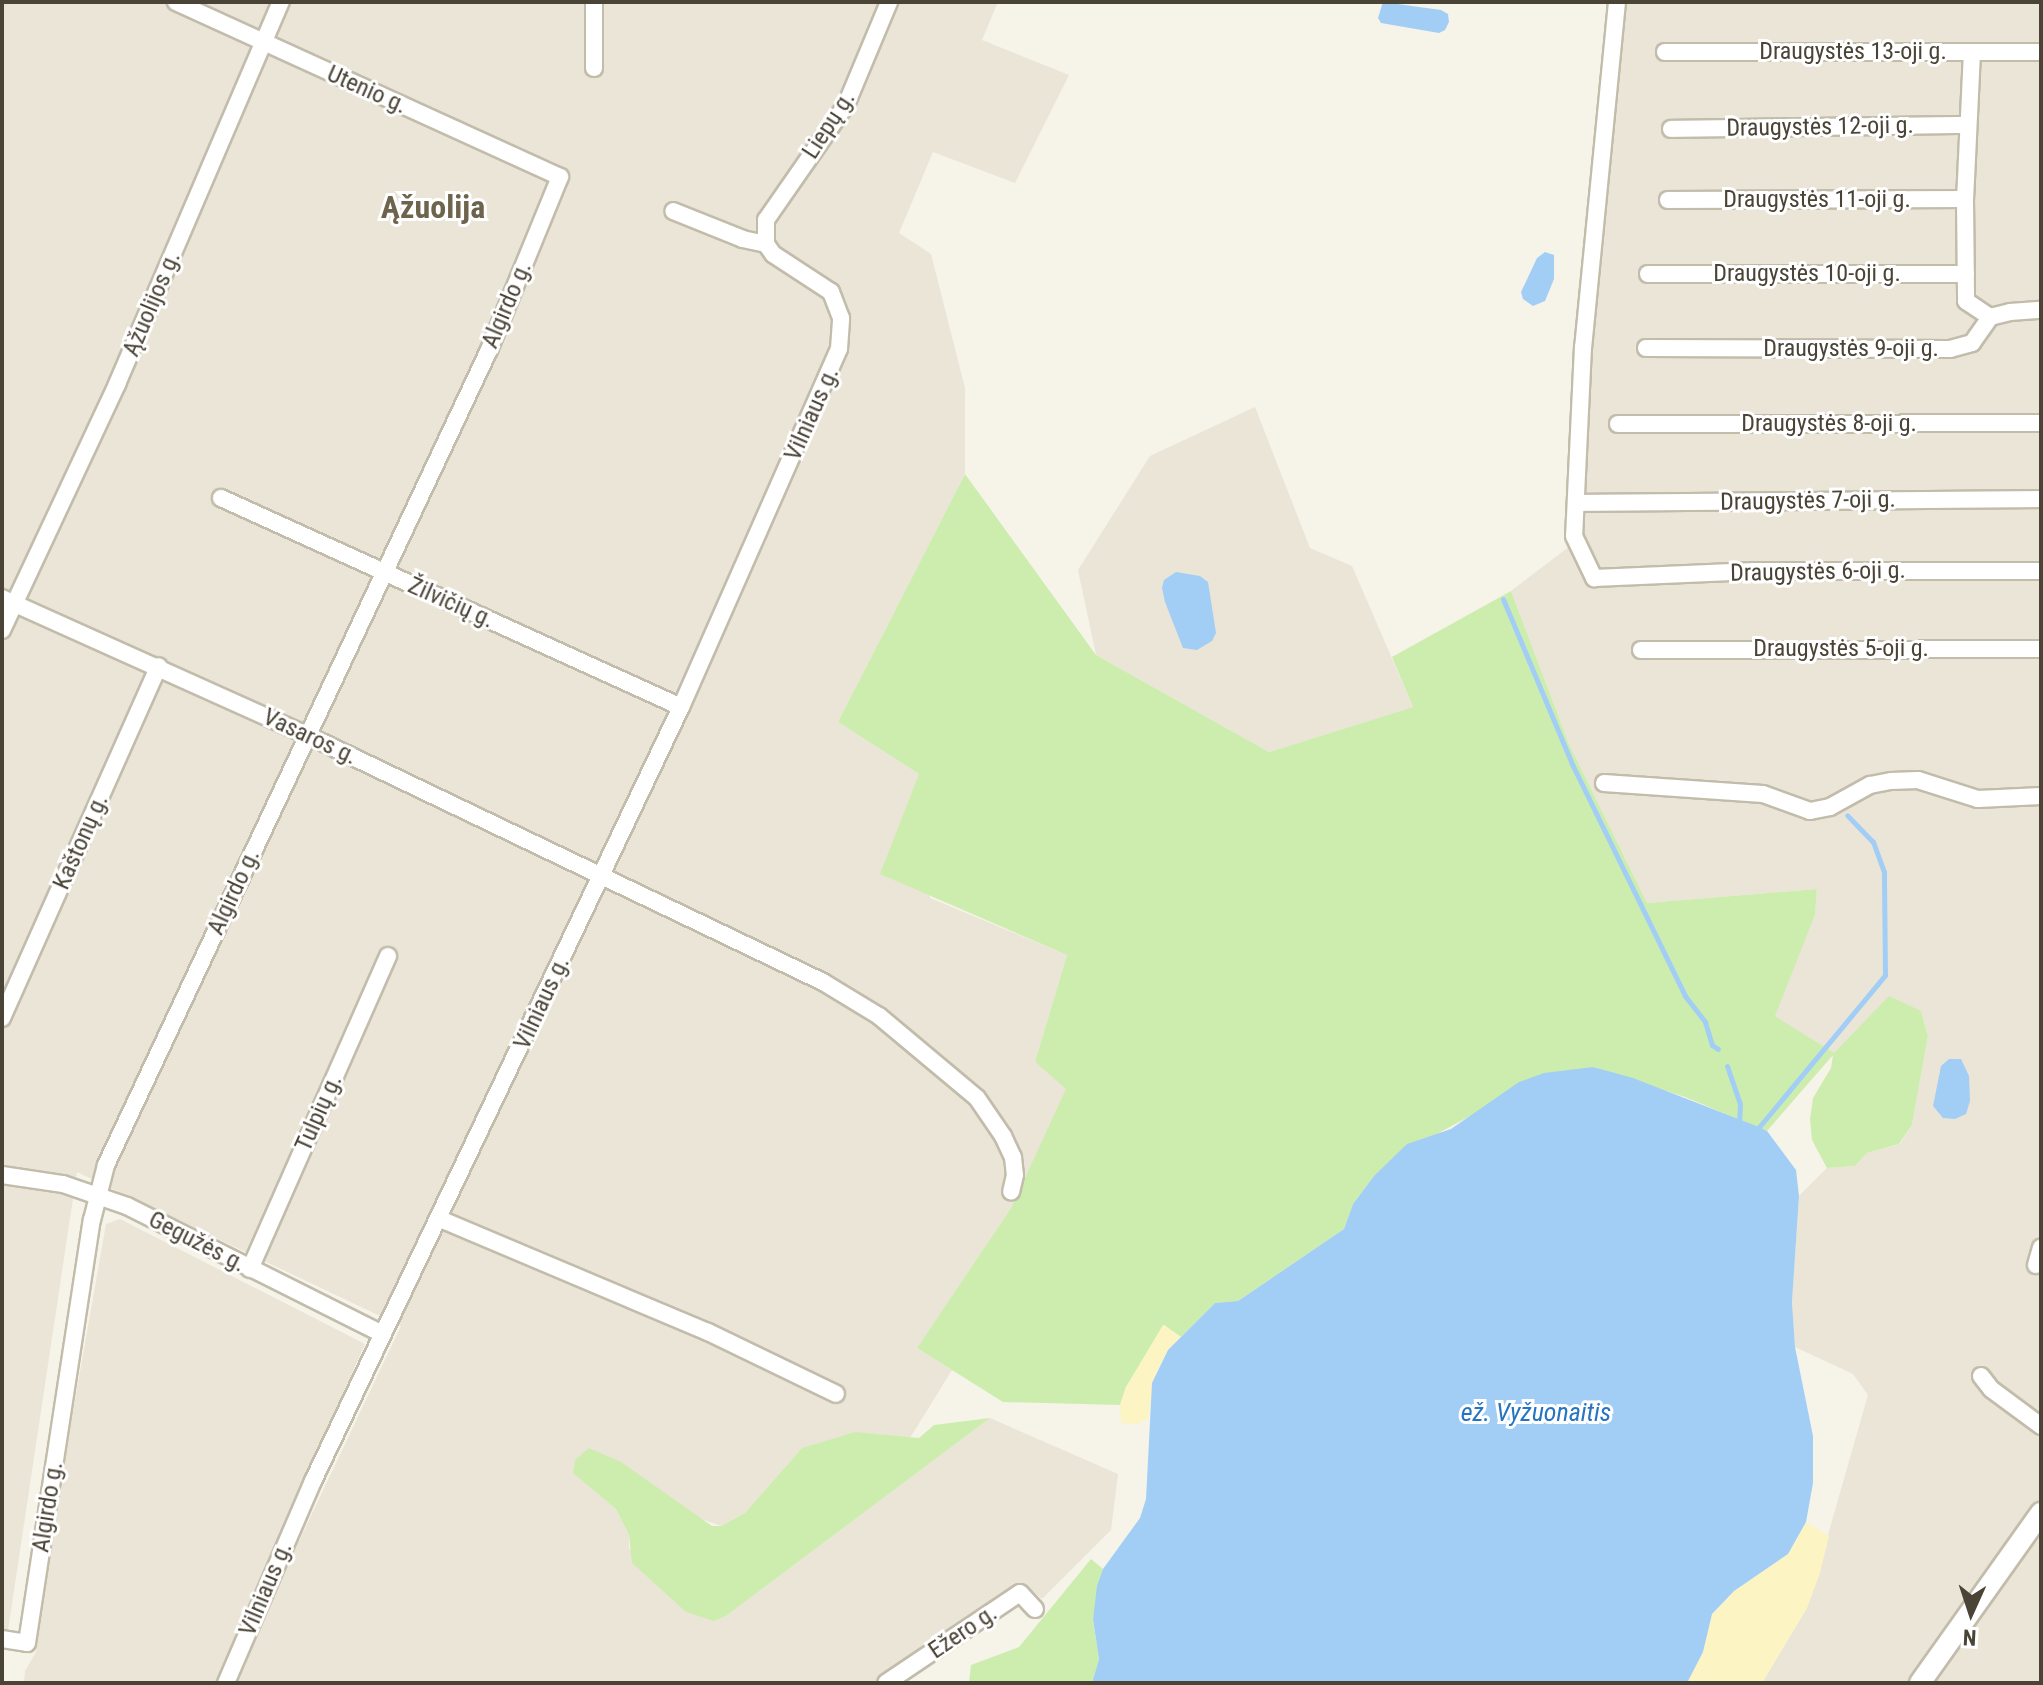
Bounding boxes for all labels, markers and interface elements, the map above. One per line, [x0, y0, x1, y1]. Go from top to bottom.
street label: Draugystės 13-oji g. [1759, 38, 1947, 66]
street label: Utenio g. [322, 60, 412, 120]
street label: Liepų g. [796, 86, 862, 164]
street label: Draugystės 12-oji g. [1726, 111, 1914, 143]
street label: Draugystės 11-oji g. [1723, 186, 1911, 214]
district label: Ąžuolija [381, 188, 485, 226]
street label: Ąžuolijos g. [117, 247, 187, 361]
street label: Algirdo g. [476, 257, 538, 353]
street label: Draugystės 10-oji g. [1713, 260, 1901, 288]
street label: Draugystės 9-oji g. [1763, 335, 1939, 363]
street label: Vilniaus g. [779, 363, 845, 465]
street label: Draugystės 8-oji g. [1741, 410, 1917, 438]
street label: Draugystės 7-oji g. [1720, 485, 1896, 517]
street label: Draugystės 6-oji g. [1730, 556, 1906, 588]
street label: Žilvičių g. [403, 571, 499, 635]
street label: Draugystės 5-oji g. [1753, 635, 1929, 663]
street label: Vasaros g. [258, 703, 362, 771]
street label: Kaštonų g. [47, 790, 115, 894]
street label: Algirdo g. [202, 844, 266, 940]
street label: Vilniaus g. [508, 952, 576, 1054]
street label: Tulpių g. [289, 1070, 349, 1156]
street label: Gegužės g. [144, 1205, 250, 1279]
water label: ež. Vyžuonaitis [1461, 1397, 1611, 1429]
street label: Algirdo g. [27, 1460, 69, 1554]
street label: Vilniaus g. [233, 1538, 299, 1640]
north arrow [1931, 1573, 2011, 1653]
street label: Ežero g. [923, 1599, 1003, 1665]
text: N [1962, 1625, 1977, 1650]

